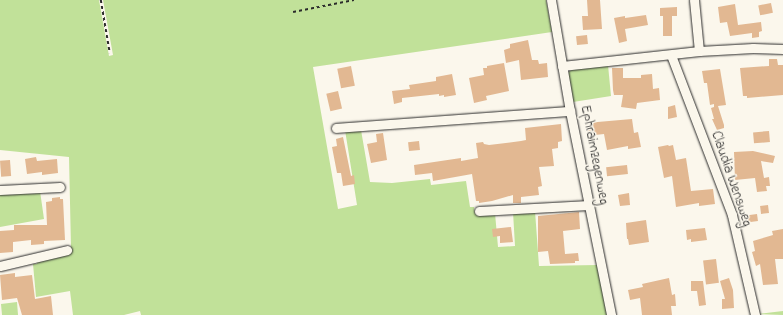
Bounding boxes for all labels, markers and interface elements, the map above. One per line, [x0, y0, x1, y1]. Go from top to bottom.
street label: Ephraimzegenweg [576, 104, 612, 206]
street label: Claudia Wensweg [707, 129, 755, 229]

